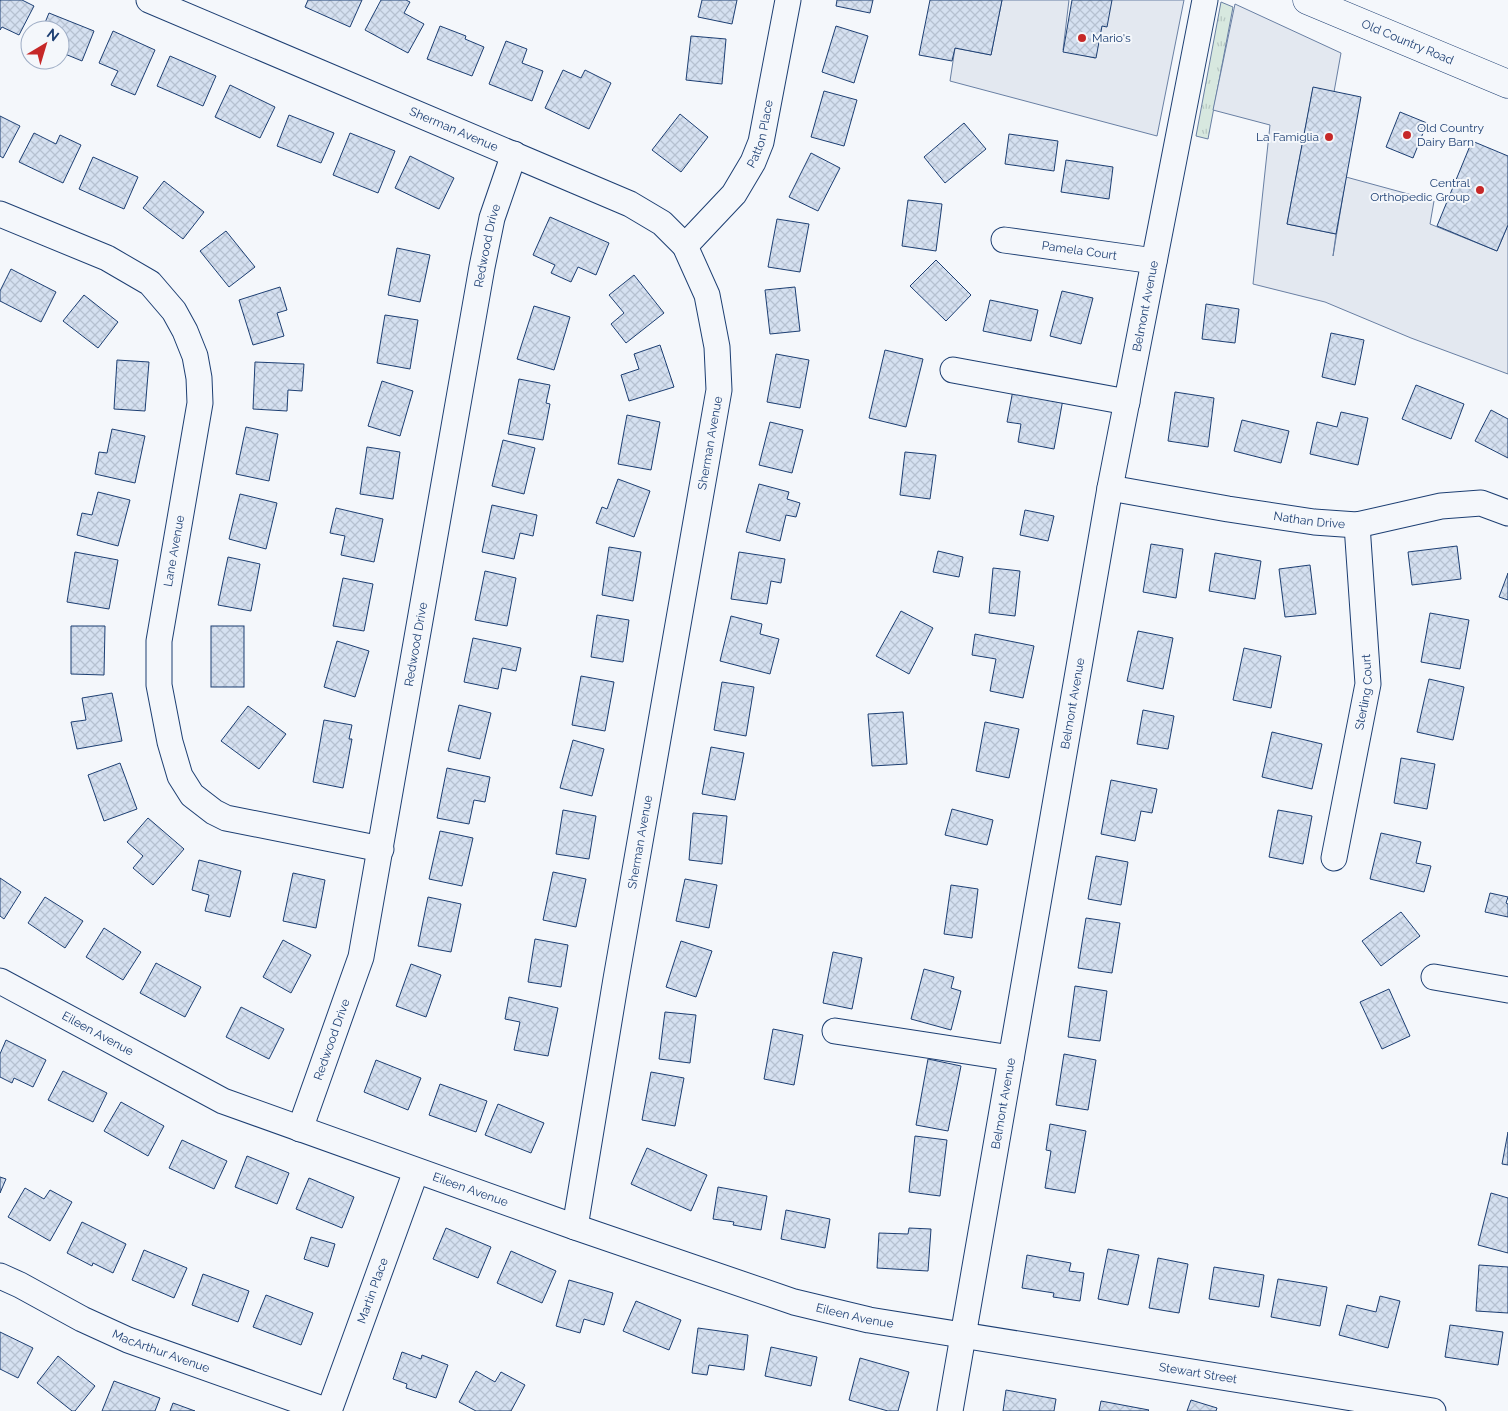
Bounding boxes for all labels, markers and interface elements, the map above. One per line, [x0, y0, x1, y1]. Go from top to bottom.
street label: Old Country Road [1359, 17, 1456, 67]
north arrow [20, 20, 70, 70]
text: N [44, 25, 62, 44]
place label: Mario's [1092, 31, 1131, 45]
marker: Mario's [1076, 32, 1088, 44]
street label: Patton Place [744, 99, 776, 170]
street label: Sherman Avenue [407, 104, 500, 154]
place label: Old Country Dairy Barn [1417, 121, 1484, 149]
marker: Old Country Dairy Barn [1401, 129, 1413, 141]
place label: La Famiglia [1256, 130, 1319, 144]
marker: La Famiglia [1323, 131, 1335, 143]
place label: Central Orthopedic Group [1370, 176, 1471, 204]
marker: Central Orthopedic Group [1474, 184, 1486, 196]
street label: Redwood Drive [472, 202, 503, 289]
street label: Pamela Court [1041, 238, 1118, 263]
street label: Belmont Avenue [1130, 260, 1161, 353]
street label: Sherman Avenue [695, 395, 725, 491]
street label: Nathan Drive [1273, 509, 1346, 531]
street label: Lane Avenue [161, 514, 187, 588]
street label: Redwood Drive [402, 601, 430, 687]
street label: Sterling Court [1352, 654, 1375, 731]
street label: Belmont Avenue [1058, 657, 1087, 750]
street label: Sherman Avenue [625, 794, 655, 890]
street label: Redwood Drive [311, 997, 353, 1082]
street label: Eileen Avenue [60, 1009, 136, 1059]
street label: Belmont Avenue [989, 1057, 1018, 1150]
street label: Eileen Avenue [431, 1170, 510, 1209]
street label: Martin Place [354, 1256, 391, 1325]
street label: Eileen Avenue [815, 1301, 895, 1331]
street label: MacArthur Avenue [110, 1327, 212, 1375]
street label: Stewart Street [1158, 1360, 1238, 1386]

